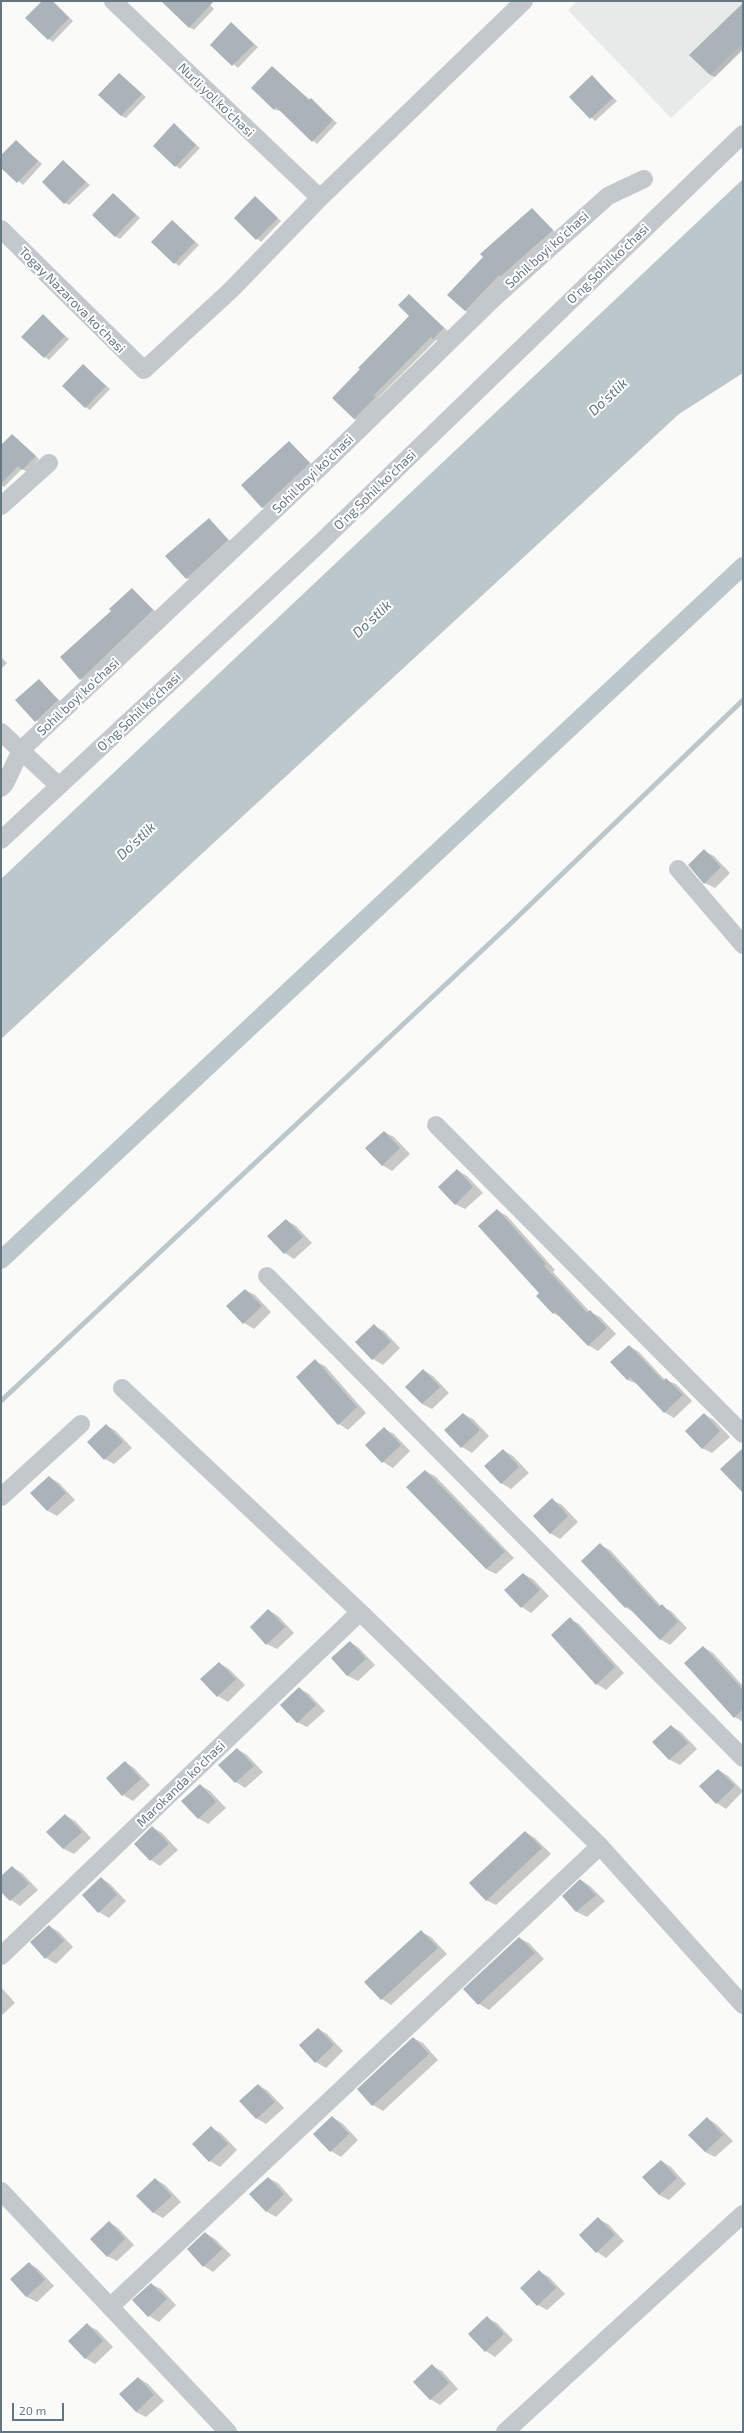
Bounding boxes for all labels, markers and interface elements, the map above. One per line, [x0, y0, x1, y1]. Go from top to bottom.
street label: Nurli yol ko'chasi [175, 60, 257, 140]
street label: Sohil boyi ko'chasi [502, 208, 592, 292]
street label: O'ng Sohil ko'chasi [564, 221, 652, 307]
street label: Togay Nazarova ko'chasi [16, 244, 128, 356]
water label: Do'stlik [585, 375, 631, 419]
street label: Sohil boyi ko'chasi [269, 431, 357, 517]
street label: O'ng Sohil ko'chasi [331, 447, 419, 533]
water label: Do'stlik [349, 597, 395, 641]
street label: Sohil boyi ko'chasi [34, 655, 122, 739]
street label: O'ng Sohil ko'chasi [94, 669, 184, 755]
water label: Do'stlik [113, 819, 159, 863]
street label: Marokanda ko'chasi [134, 1738, 228, 1830]
scale bar [14, 2395, 66, 2421]
text: 20 m [19, 2403, 46, 2417]

